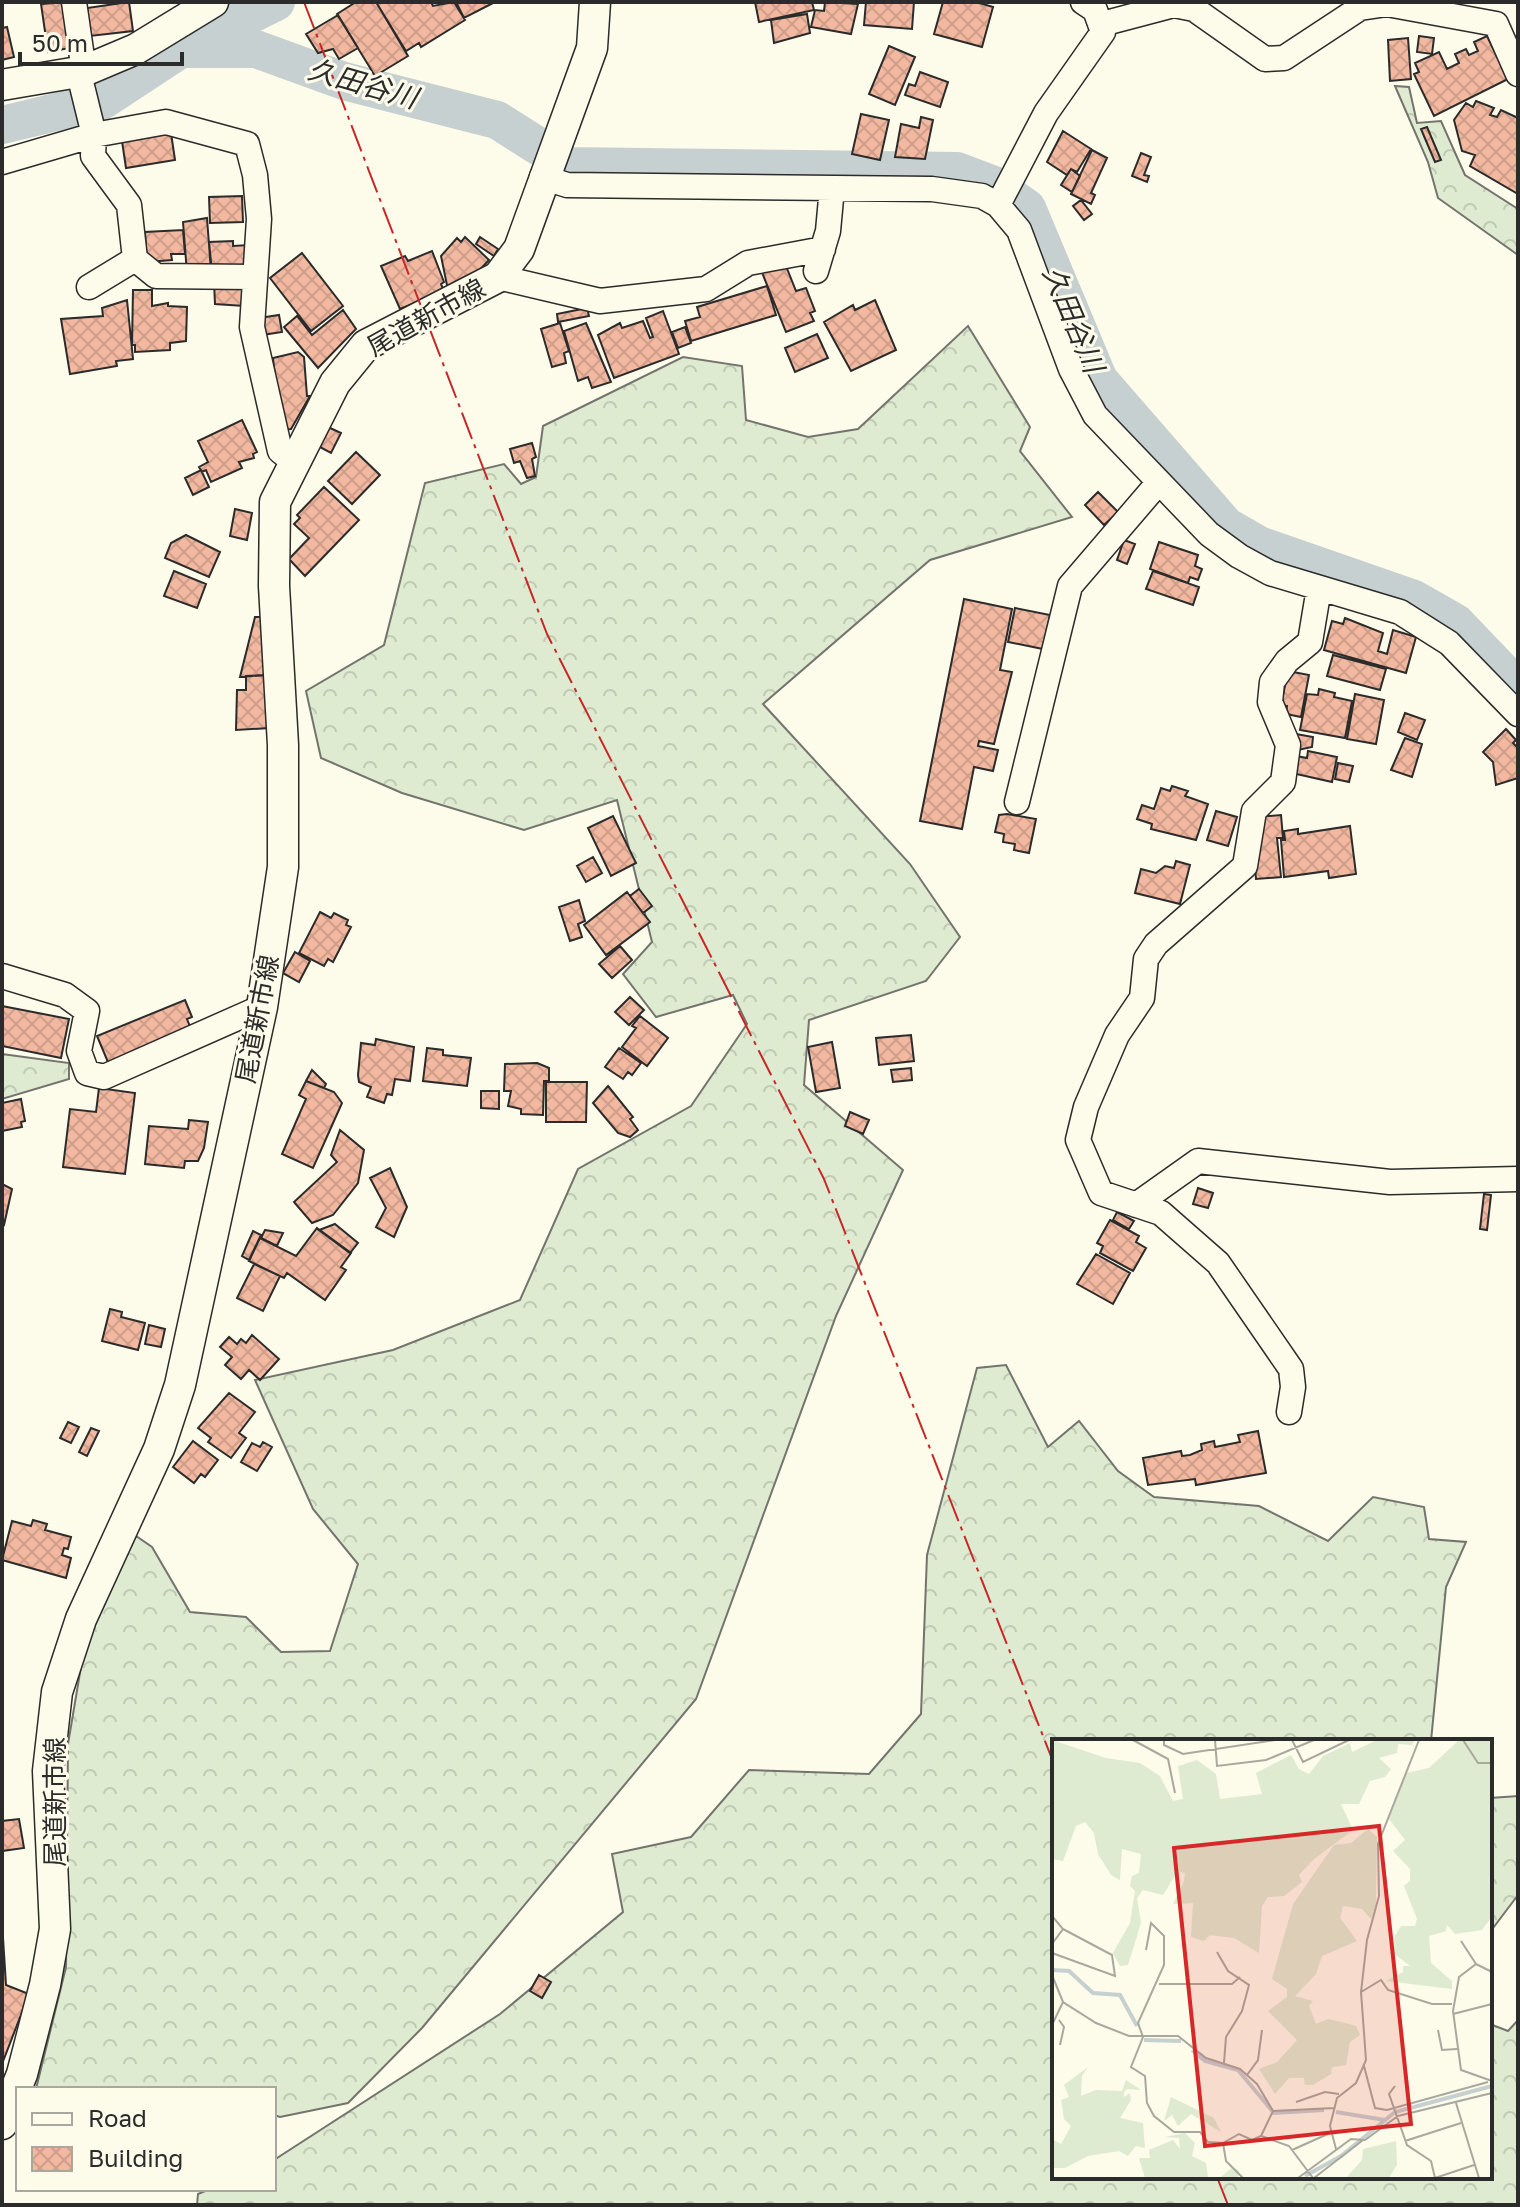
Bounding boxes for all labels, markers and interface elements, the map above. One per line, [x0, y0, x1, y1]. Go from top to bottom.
scale bar [20, 16, 182, 66]
text: 50 m [32, 28, 88, 57]
water label: 久田谷川 [305, 52, 424, 115]
water label: 久田谷川 [1037, 261, 1112, 380]
street label: 尾道新市線 [362, 272, 490, 362]
street label: 尾道新市線 [229, 952, 285, 1086]
street label: 尾道新市線 [39, 1737, 70, 1867]
inset map [1052, 1739, 1492, 2179]
legend [16, 2087, 276, 2191]
text: Road [88, 2103, 147, 2132]
text: Building [88, 2143, 183, 2172]

